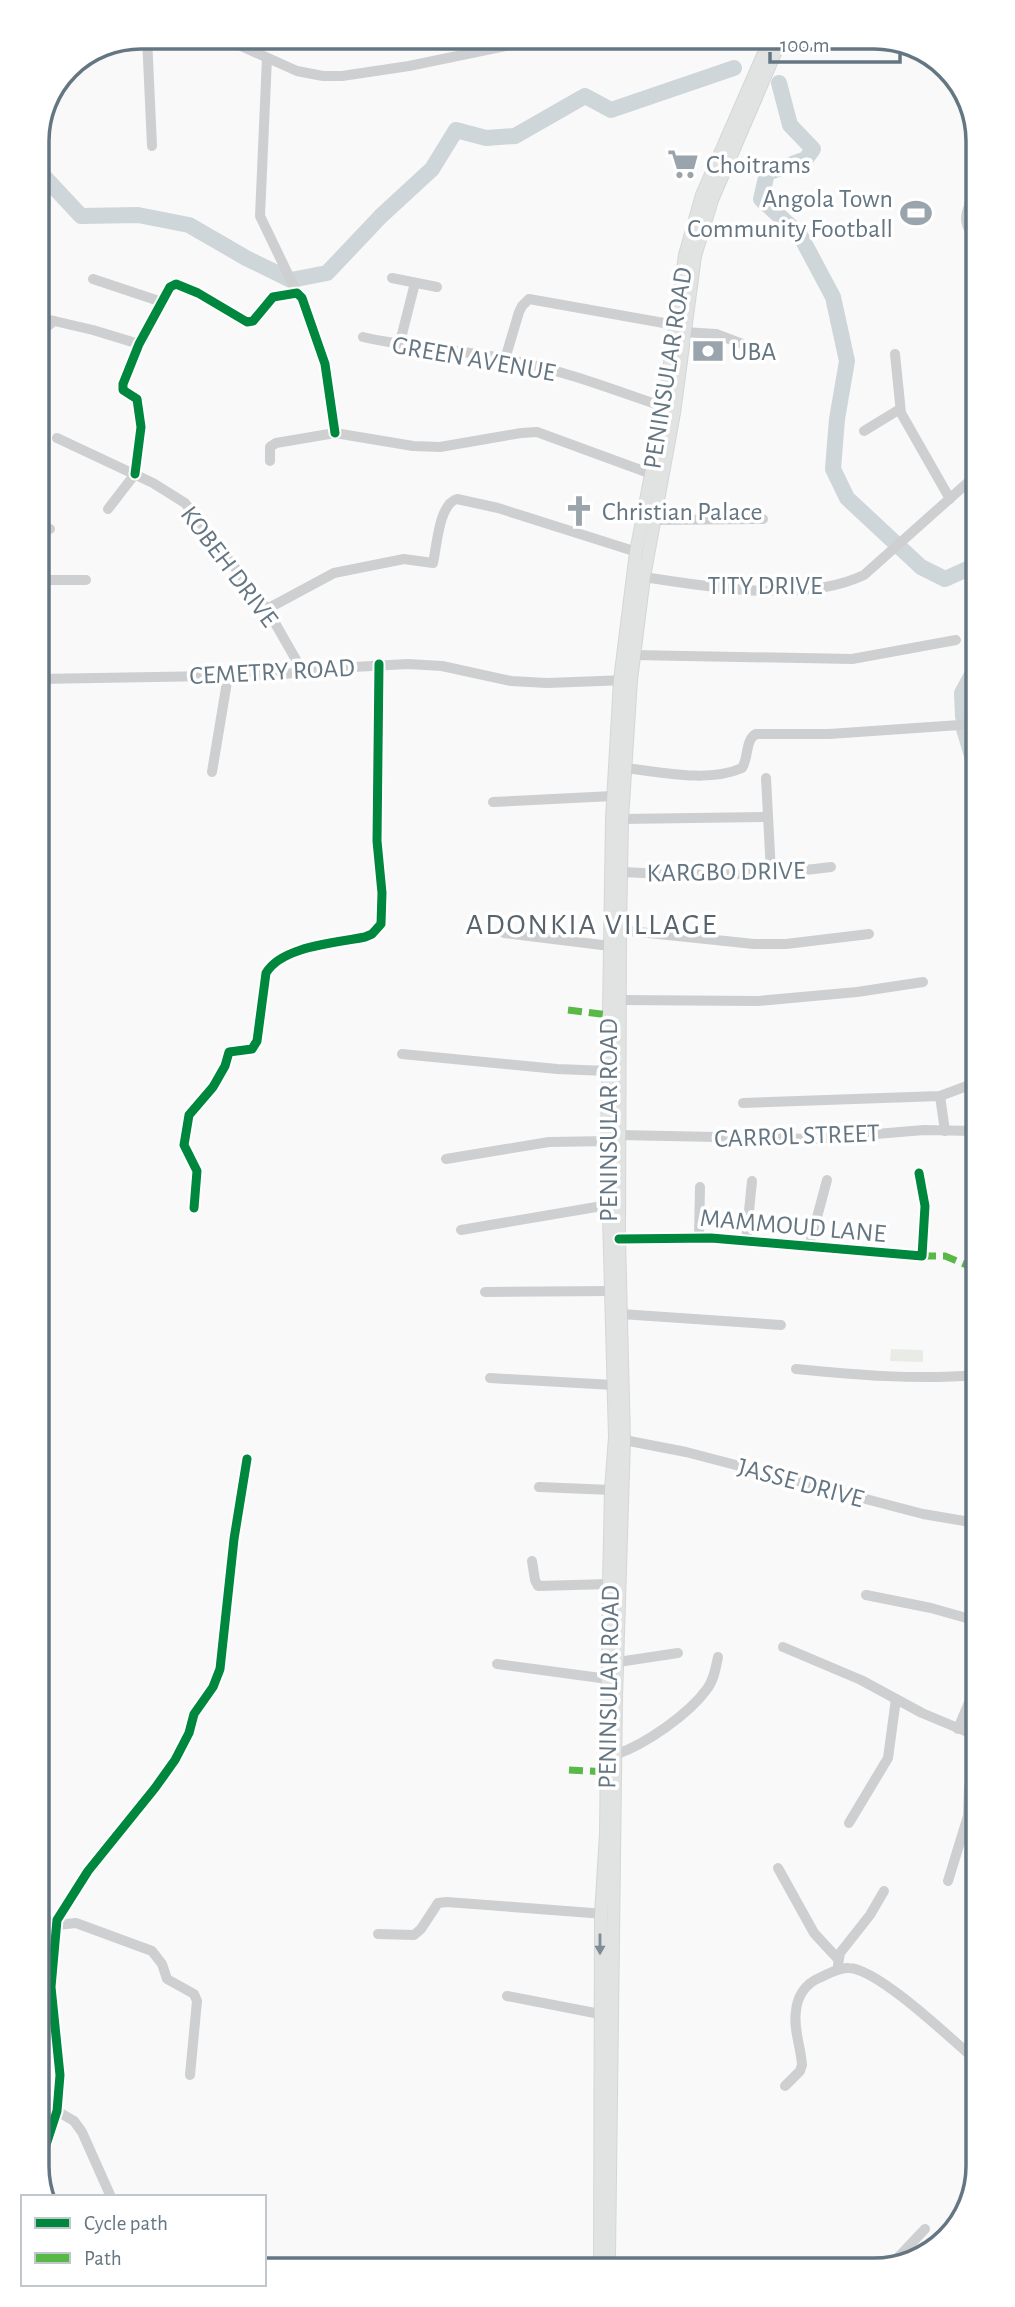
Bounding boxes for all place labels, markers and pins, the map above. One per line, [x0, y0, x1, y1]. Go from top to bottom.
supermarket icon: Choitrams [666, 147, 700, 181]
place label: Choitrams [706, 152, 811, 178]
place label: Angola Town Community Football [687, 186, 893, 242]
sports icon: Angola Town Community Football [899, 196, 933, 230]
bank icon: UBA [691, 334, 725, 368]
place label: UBA [731, 339, 776, 365]
church icon: Christian Palace [562, 494, 596, 528]
place label: Christian Palace [602, 499, 762, 525]

